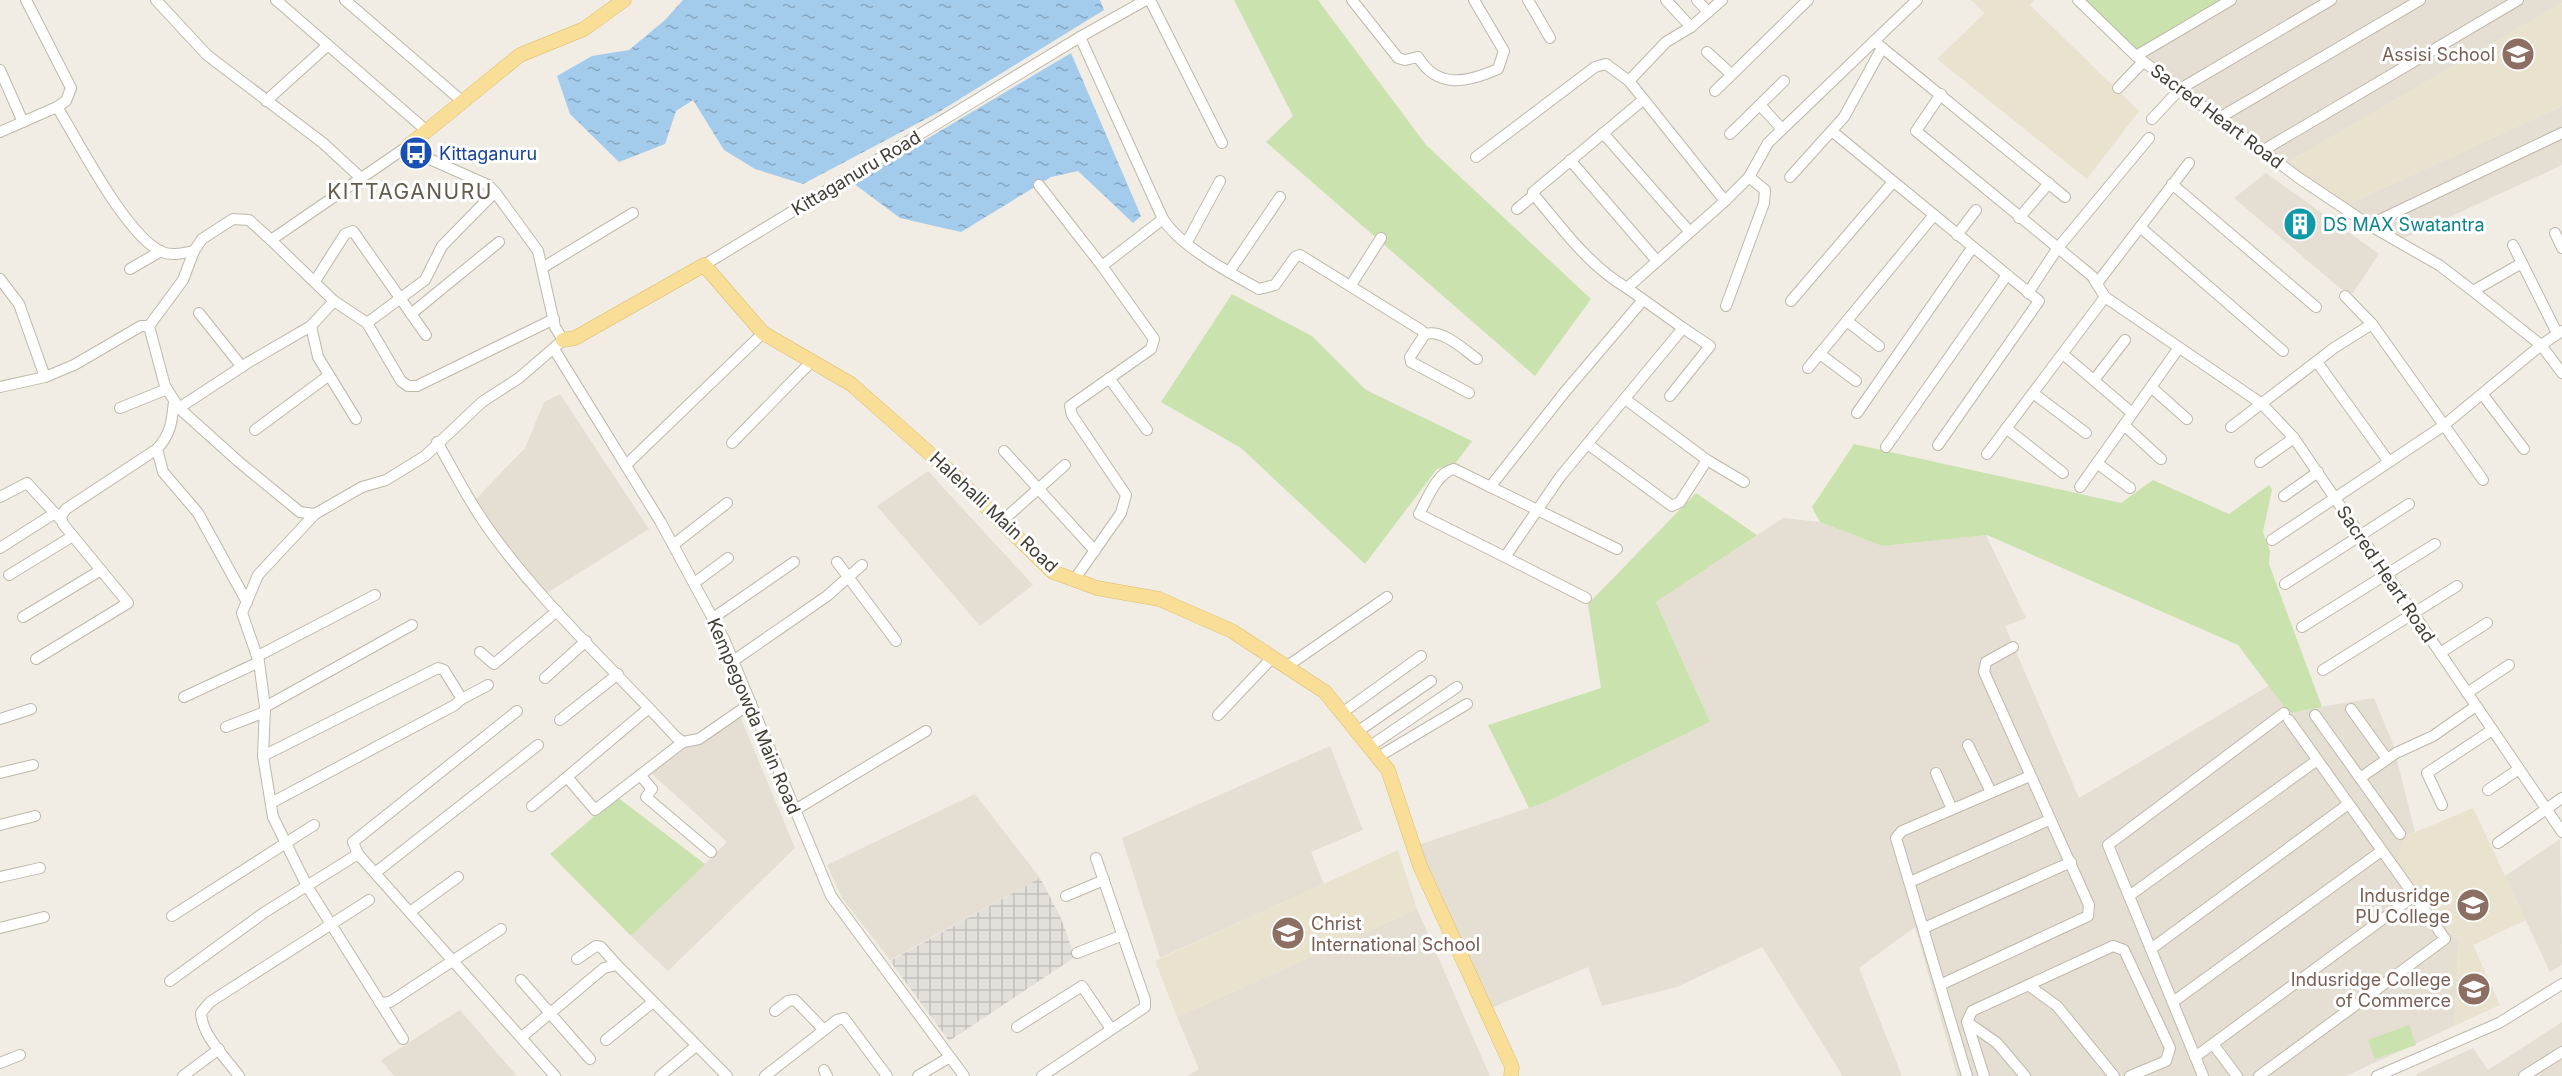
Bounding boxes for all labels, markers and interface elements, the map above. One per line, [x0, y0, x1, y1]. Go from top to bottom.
school or university icon: Assisi School [2500, 36, 2536, 72]
place label: Assisi School [2382, 44, 2495, 65]
street label: Sacred Heart Road [2147, 59, 2287, 173]
street label: Kittaganuru Road [788, 126, 924, 220]
bus stop icon: Kittaganuru [398, 135, 434, 171]
place label: Kittaganuru [439, 143, 537, 164]
district label: KITTAGANURU [327, 179, 493, 204]
building icon: DS MAX Swatantra [2282, 206, 2318, 242]
place label: DS MAX Swatantra [2323, 214, 2485, 235]
street label: Halehalli Main Road [926, 447, 1062, 577]
street label: Sacred Heart Road [2332, 502, 2440, 646]
street label: Kempegowda Main Road [703, 615, 805, 817]
place label: Indusridge PU College [2355, 885, 2450, 927]
school or university icon: Indusridge PU College [2455, 887, 2491, 923]
place label: Christ International School [1311, 913, 1480, 955]
school or university icon: Christ International School [1270, 915, 1306, 951]
place label: Indusridge College of Commerce [2291, 969, 2451, 1011]
school or university icon: Indusridge College of Commerce [2456, 971, 2492, 1007]

